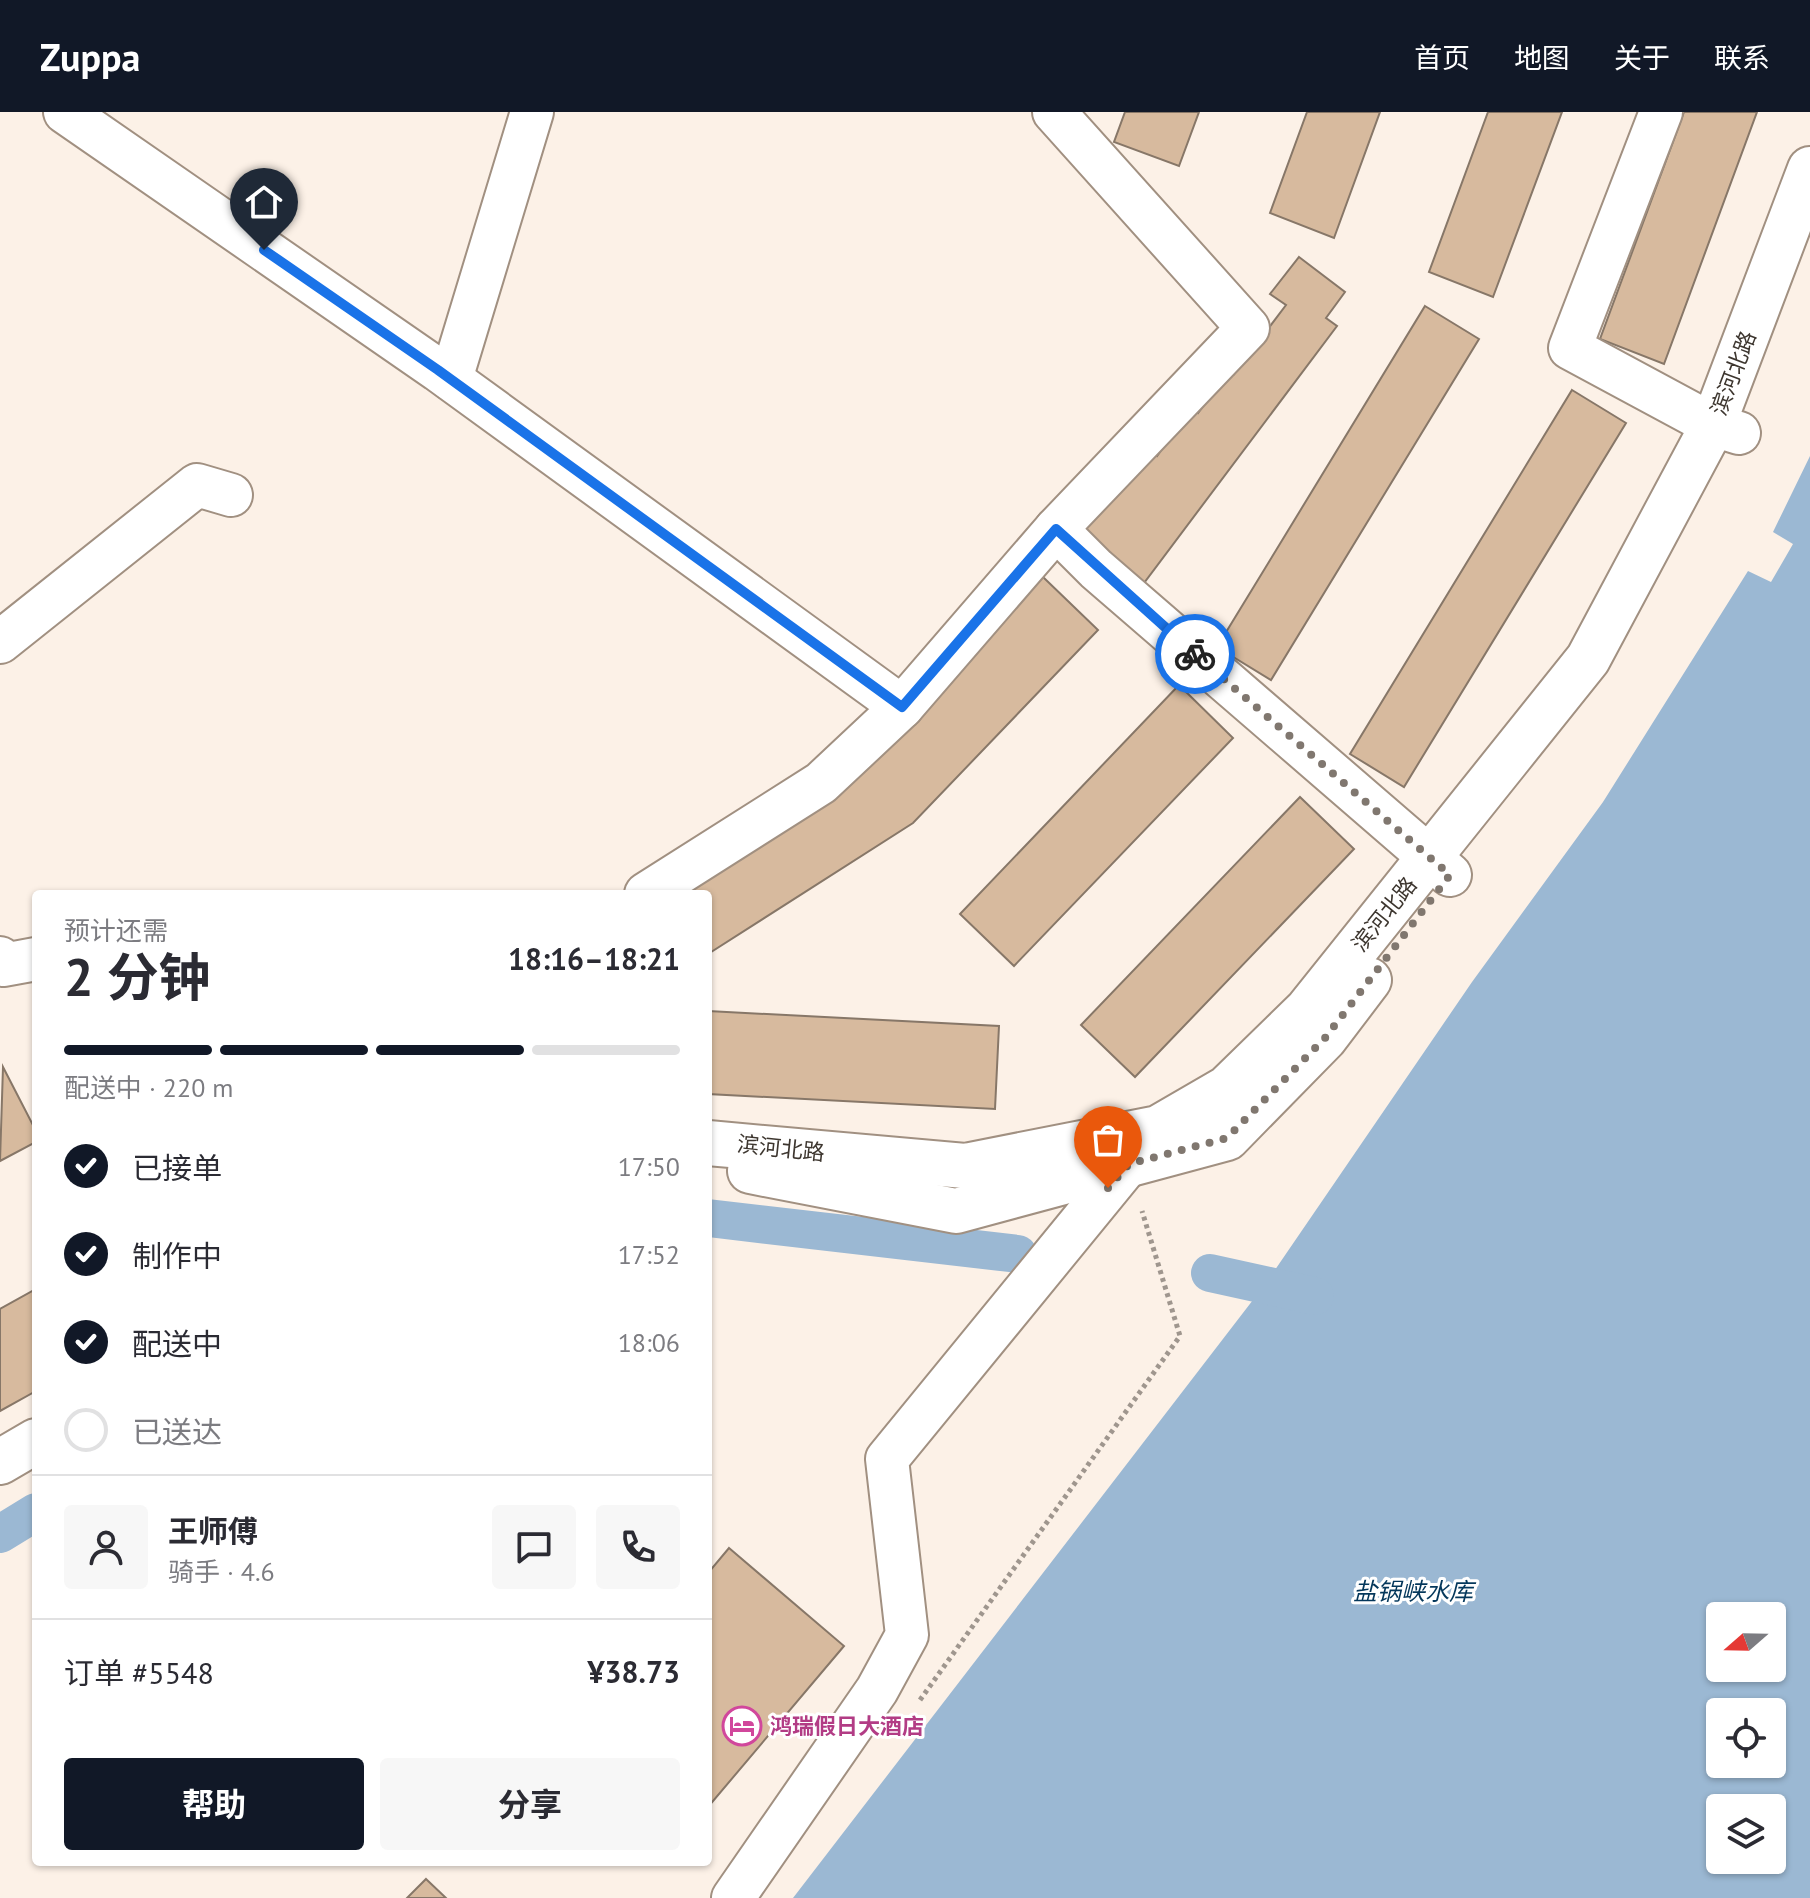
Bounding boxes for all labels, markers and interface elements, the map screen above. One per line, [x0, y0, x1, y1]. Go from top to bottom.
text: Zuppa [40, 32, 140, 81]
text: 首页 [1414, 39, 1470, 76]
text: 地图 [1514, 39, 1570, 76]
text: 关于 [1614, 39, 1670, 76]
text: 联系 [1714, 39, 1770, 76]
pin [230, 168, 298, 250]
icon: home [242, 180, 286, 224]
street label: 滨河北路 [1704, 327, 1762, 419]
courier [1155, 614, 1235, 694]
icon: bike [1173, 632, 1217, 676]
street label: 滨河北路 [1345, 871, 1423, 957]
text: 预计还需 [64, 914, 168, 947]
text: 18:16–18:21 [508, 939, 680, 978]
text: 2 分钟 [64, 943, 211, 1010]
text: 配送中 · 220 m [64, 1071, 233, 1104]
pin [1074, 1106, 1142, 1188]
icon: bag [1086, 1118, 1130, 1162]
street label: 滨河北路 [736, 1129, 826, 1167]
icon: check [64, 1144, 108, 1188]
text: 已接单 [132, 1148, 222, 1187]
text: 17:50 [618, 1150, 680, 1183]
icon: check [64, 1232, 108, 1276]
text: 制作中 [132, 1236, 222, 1275]
text: 17:52 [618, 1238, 680, 1271]
icon: check [64, 1320, 108, 1364]
text: 配送中 [132, 1324, 222, 1363]
text: 18:06 [618, 1326, 680, 1359]
text: 已送达 [132, 1412, 222, 1451]
button: person [64, 1505, 148, 1589]
button: chat [492, 1505, 576, 1589]
button: phone [596, 1505, 680, 1589]
text: 王师傅 [168, 1511, 258, 1550]
text: 骑手 · 4.6 [168, 1555, 275, 1588]
water label: 盐锅峡水库 [1353, 1576, 1477, 1607]
north arrow [1706, 1602, 1786, 1682]
map controls [1706, 1602, 1786, 1874]
text: ¥38.73 [588, 1652, 680, 1691]
text: 订单 #5548 [64, 1653, 214, 1692]
button: locate [1706, 1698, 1786, 1778]
hotel icon: 鸿瑞假日大酒店 [721, 1705, 763, 1747]
place label: 鸿瑞假日大酒店 [770, 1712, 924, 1740]
button: 帮助 [64, 1758, 364, 1850]
button: 分享 [380, 1758, 680, 1850]
button: layers [1706, 1794, 1786, 1874]

